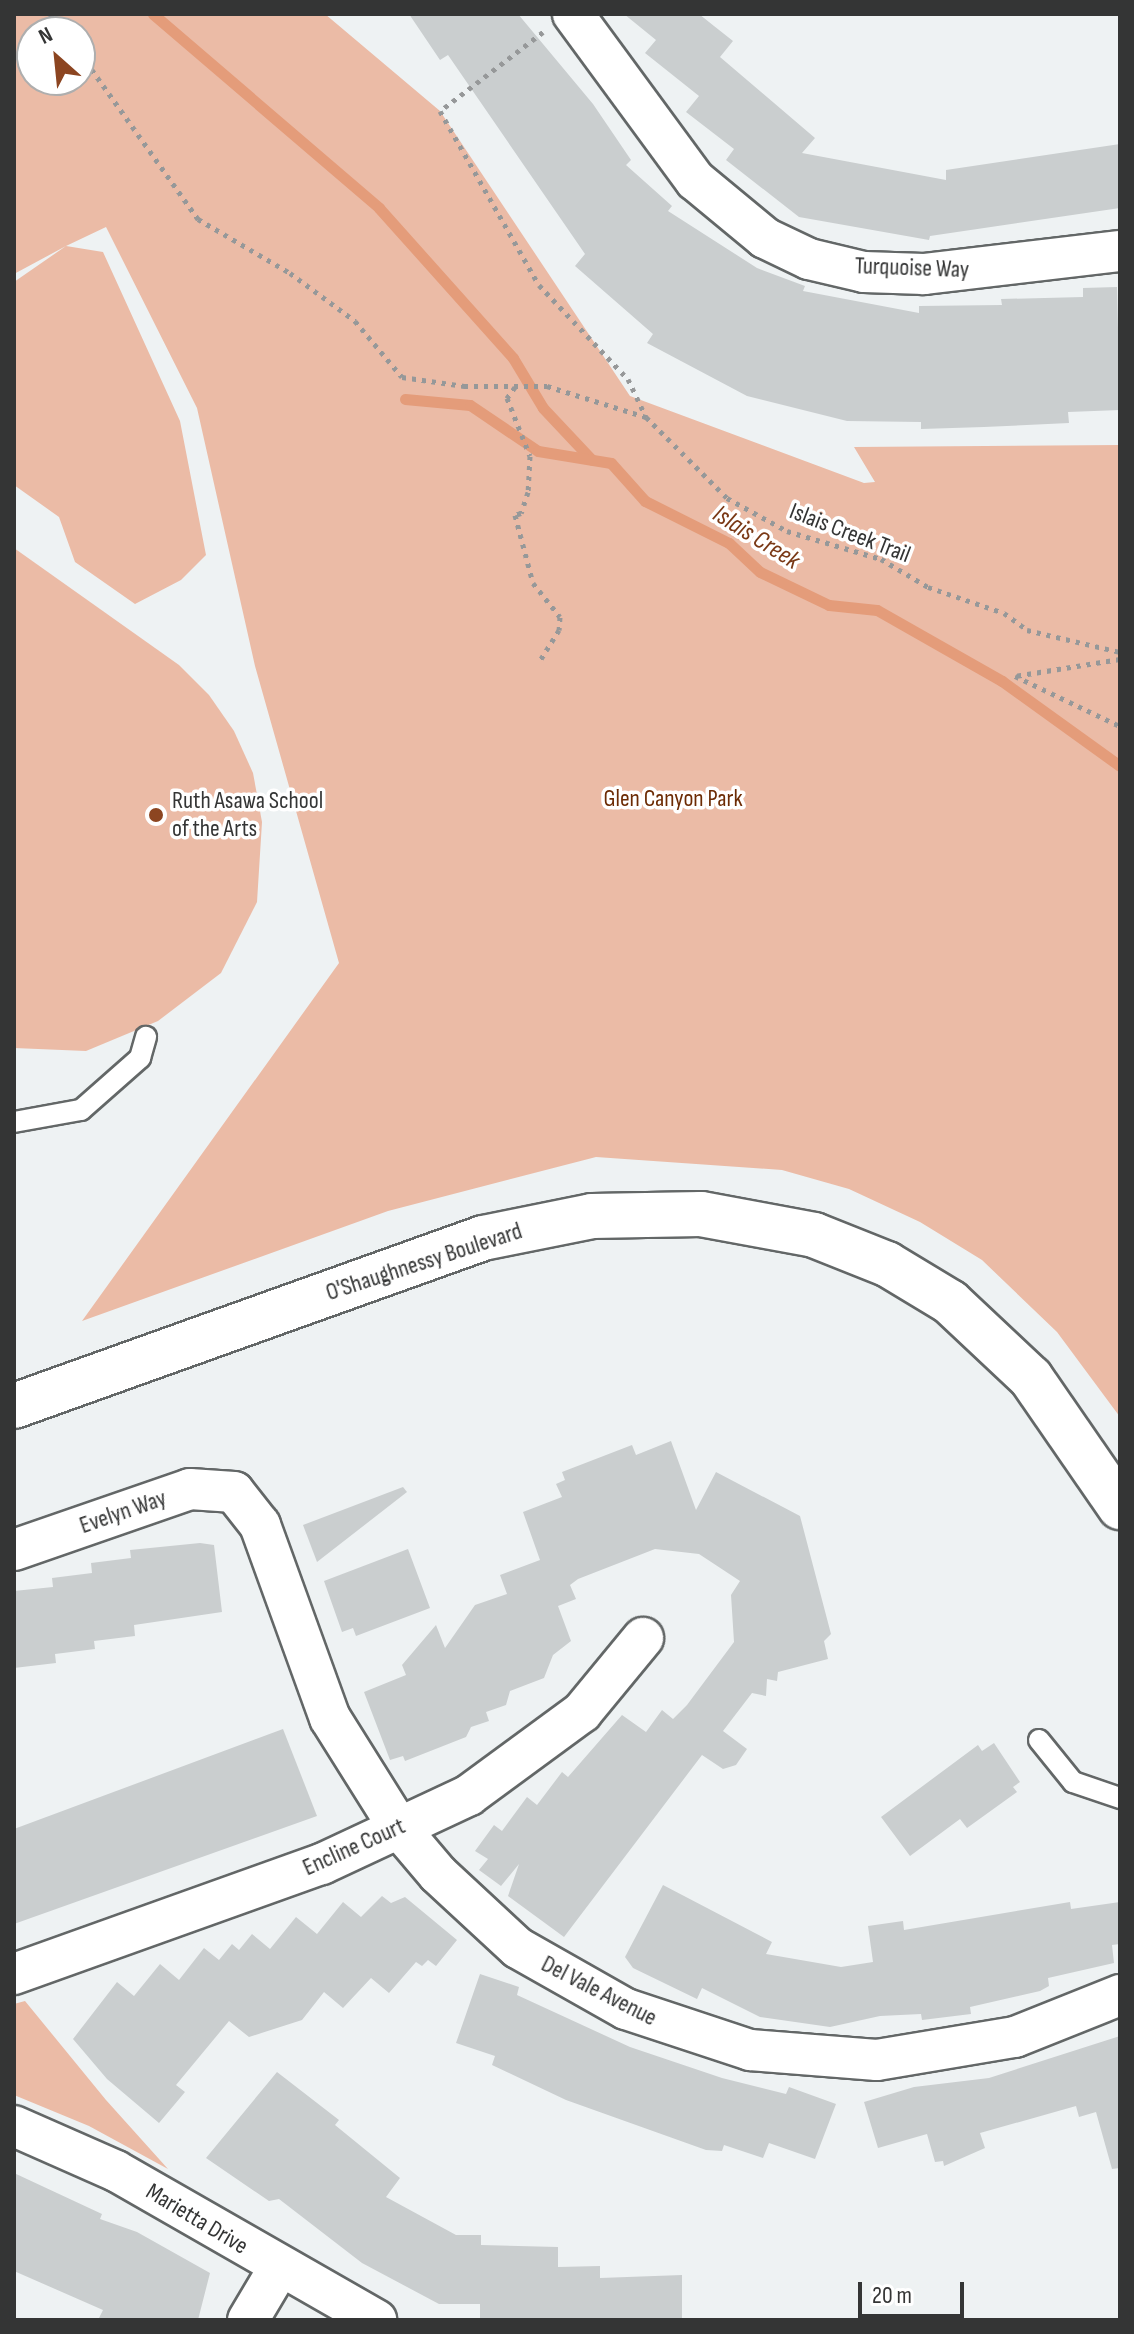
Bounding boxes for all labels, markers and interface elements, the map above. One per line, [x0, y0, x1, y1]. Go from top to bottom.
north arrow [16, 16, 96, 96]
text: N [34, 21, 57, 51]
street label: Turquoise Way [854, 252, 970, 284]
street label: Islais Creek Trail [786, 497, 914, 569]
water label: Islais Creek [707, 499, 805, 577]
park label: Glen Canyon Park [603, 785, 743, 813]
place label: Ruth Asawa School of the Arts [172, 787, 323, 843]
marker: Ruth Asawa School of the Arts [147, 806, 165, 824]
street label: O'Shaughnessy Boulevard [322, 1217, 526, 1307]
street label: Evelyn Way [76, 1484, 170, 1540]
street label: Encline Court [298, 1812, 410, 1882]
street label: Del Vale Avenue [536, 1950, 662, 2032]
street label: Marietta Drive [141, 2177, 253, 2261]
scale bar [862, 2266, 968, 2316]
text: 20 m [872, 2281, 912, 2310]

